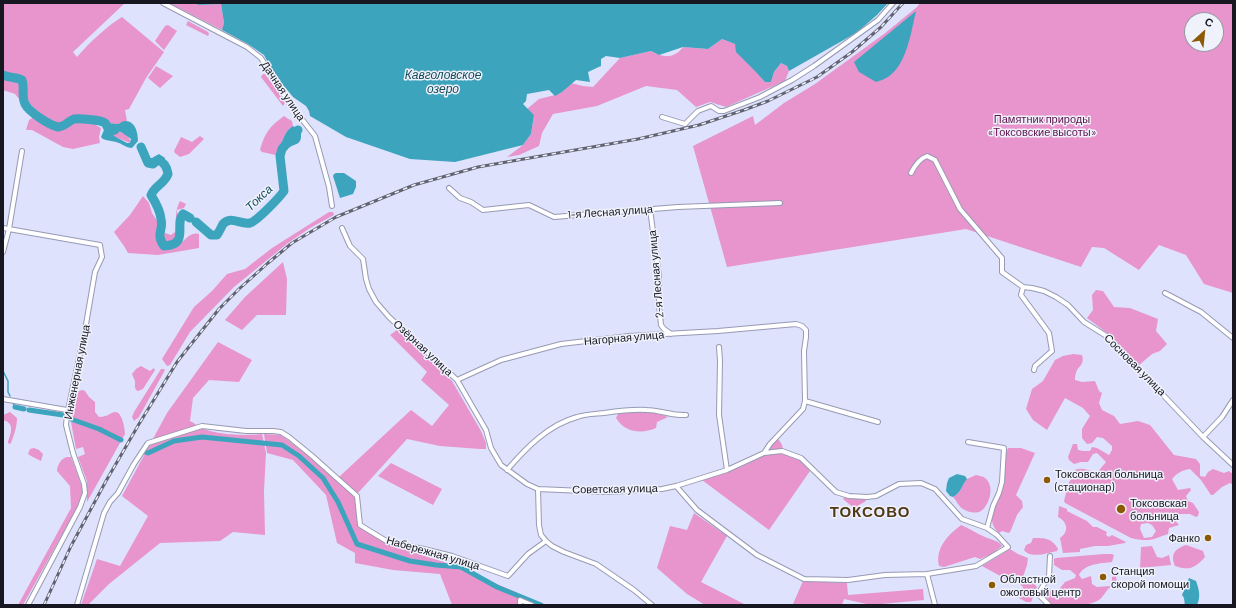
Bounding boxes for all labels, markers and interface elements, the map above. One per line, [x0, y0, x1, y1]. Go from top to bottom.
north arrow [1184, 12, 1224, 52]
text: С [1203, 14, 1216, 29]
street label: Дачная улица [258, 58, 308, 124]
water label: Кавголовское озеро [405, 68, 481, 96]
park label: Памятник природы «Токсовские высоты» [987, 112, 1097, 138]
water label: Токса [243, 182, 275, 214]
street label: 1-я Лесная улица [567, 202, 653, 222]
street label: 2-я Лесная улица [646, 230, 666, 318]
street label: Озёрная улица [391, 317, 455, 379]
street label: Инженерная улица [61, 323, 93, 421]
street label: Нагорная улица [583, 328, 665, 348]
street label: Сосновая улица [1101, 331, 1169, 399]
place label: Токсовская больница (стационар) [1055, 467, 1163, 493]
marker: Токсовская больница (стационар) [1042, 475, 1052, 485]
street label: Советская улица [572, 482, 658, 496]
place label: Токсовская больница [1130, 496, 1187, 522]
district label: ТОКСОВО [830, 503, 910, 521]
marker: Токсовская больница [1115, 503, 1127, 515]
place label: Фанко [1168, 531, 1200, 545]
street label: Набережная улица [385, 533, 481, 573]
marker: Фанко [1203, 533, 1213, 543]
place label: Станция скорой помощи [1111, 564, 1189, 590]
place label: Областной ожоговый центр [1000, 572, 1081, 598]
marker: Станция скорой помощи [1098, 572, 1108, 582]
marker: Областной ожоговый центр [987, 580, 997, 590]

